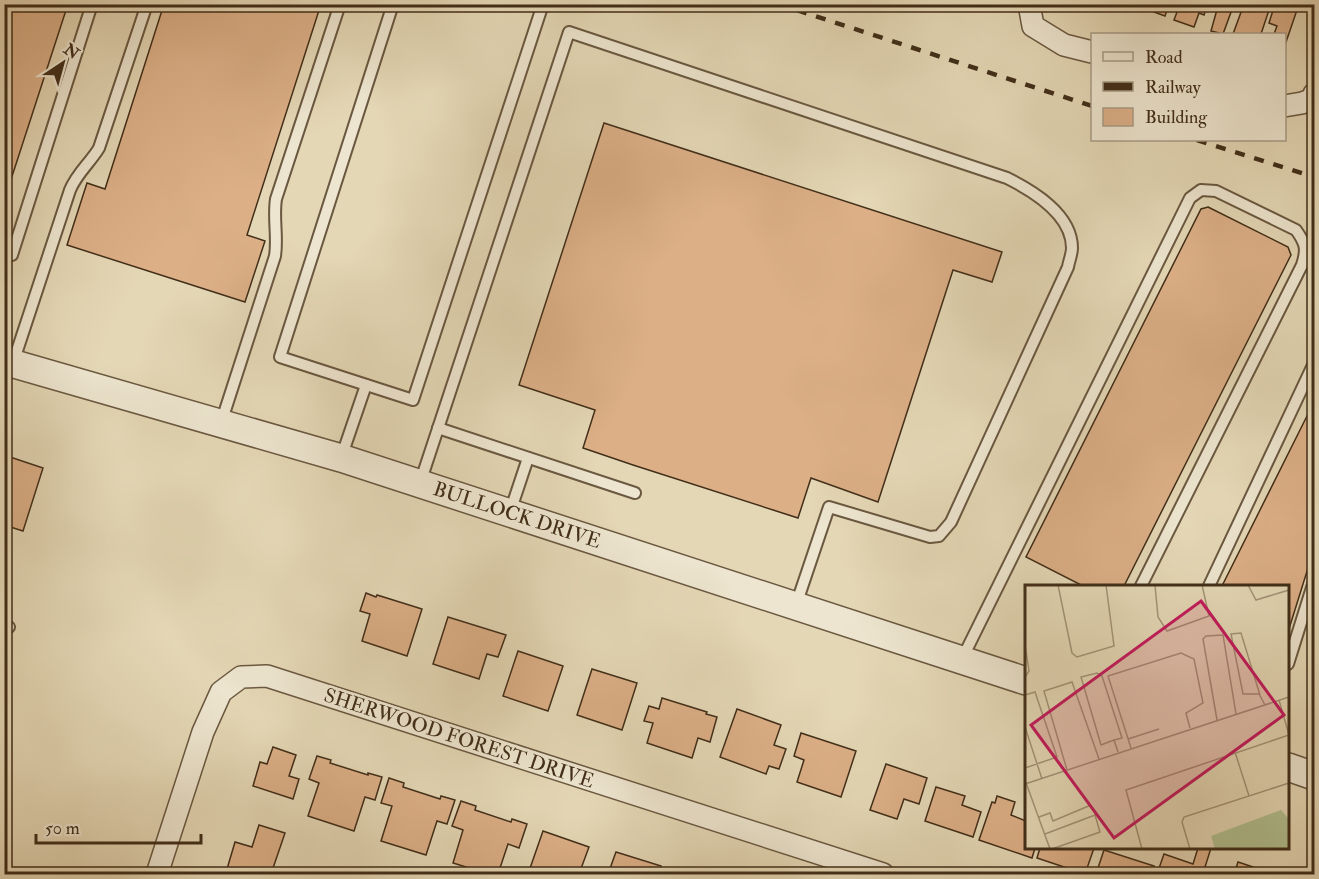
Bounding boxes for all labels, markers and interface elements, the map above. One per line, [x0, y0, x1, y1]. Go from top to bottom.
north arrow [33, 33, 93, 93]
legend [1091, 33, 1286, 141]
text: N [59, 39, 83, 64]
text: Road [1145, 46, 1183, 69]
text: Railway [1145, 76, 1202, 99]
text: Building [1145, 106, 1208, 129]
street label: BULLOCK DRIVE [430, 476, 604, 554]
inset map [1025, 585, 1289, 849]
street label: SHERWOOD FOREST DRIVE [321, 682, 597, 794]
scale bar [36, 807, 201, 845]
text: 50 m [45, 817, 80, 840]

